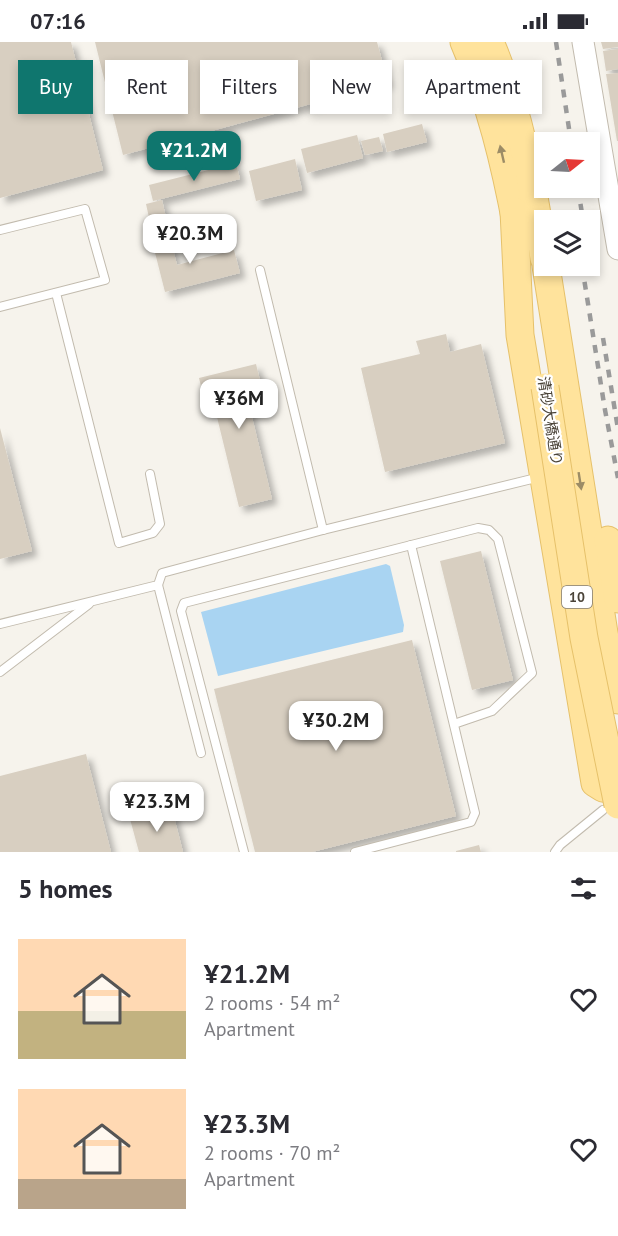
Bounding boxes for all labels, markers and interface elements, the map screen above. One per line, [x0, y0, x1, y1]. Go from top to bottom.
text: 07:16 [30, 7, 86, 35]
chip: Buy [18, 60, 93, 114]
chip: Rent [105, 60, 188, 114]
chip: Filters [200, 60, 298, 114]
chip: New [310, 60, 392, 114]
chip: Apartment [404, 60, 542, 114]
pin: ¥21.2M [145, 131, 243, 182]
north arrow [534, 132, 600, 198]
map controls [534, 132, 600, 276]
text: ¥21.2M [161, 137, 227, 163]
one-way arrow [497, 144, 506, 163]
button: layers [534, 210, 600, 276]
pin: ¥20.3M [141, 214, 239, 265]
text: ¥20.3M [157, 220, 223, 246]
street label: 清砂大橋通り [534, 375, 567, 467]
pin: ¥36M [203, 379, 275, 430]
text: ¥36M [214, 385, 264, 411]
one-way arrow [575, 471, 584, 490]
road number: 10 [562, 586, 592, 608]
pin: ¥30.2M [287, 701, 385, 752]
text: ¥30.2M [303, 707, 369, 733]
pin: ¥23.3M [108, 782, 206, 833]
text: ¥23.3M [124, 788, 190, 814]
text: 5 homes [18, 872, 113, 905]
icon: filters [567, 872, 600, 905]
text: ¥21.2M [204, 957, 290, 990]
icon: home [66, 963, 138, 1035]
icon: heart [567, 983, 600, 1016]
text: 2 rooms · 54 m² [204, 990, 340, 1016]
text: Apartment [204, 1016, 295, 1042]
text: ¥23.3M [204, 1107, 290, 1140]
icon: home [66, 1113, 138, 1185]
icon: heart [567, 1133, 600, 1166]
text: 2 rooms · 70 m² [204, 1140, 340, 1166]
text: Apartment [204, 1166, 295, 1192]

